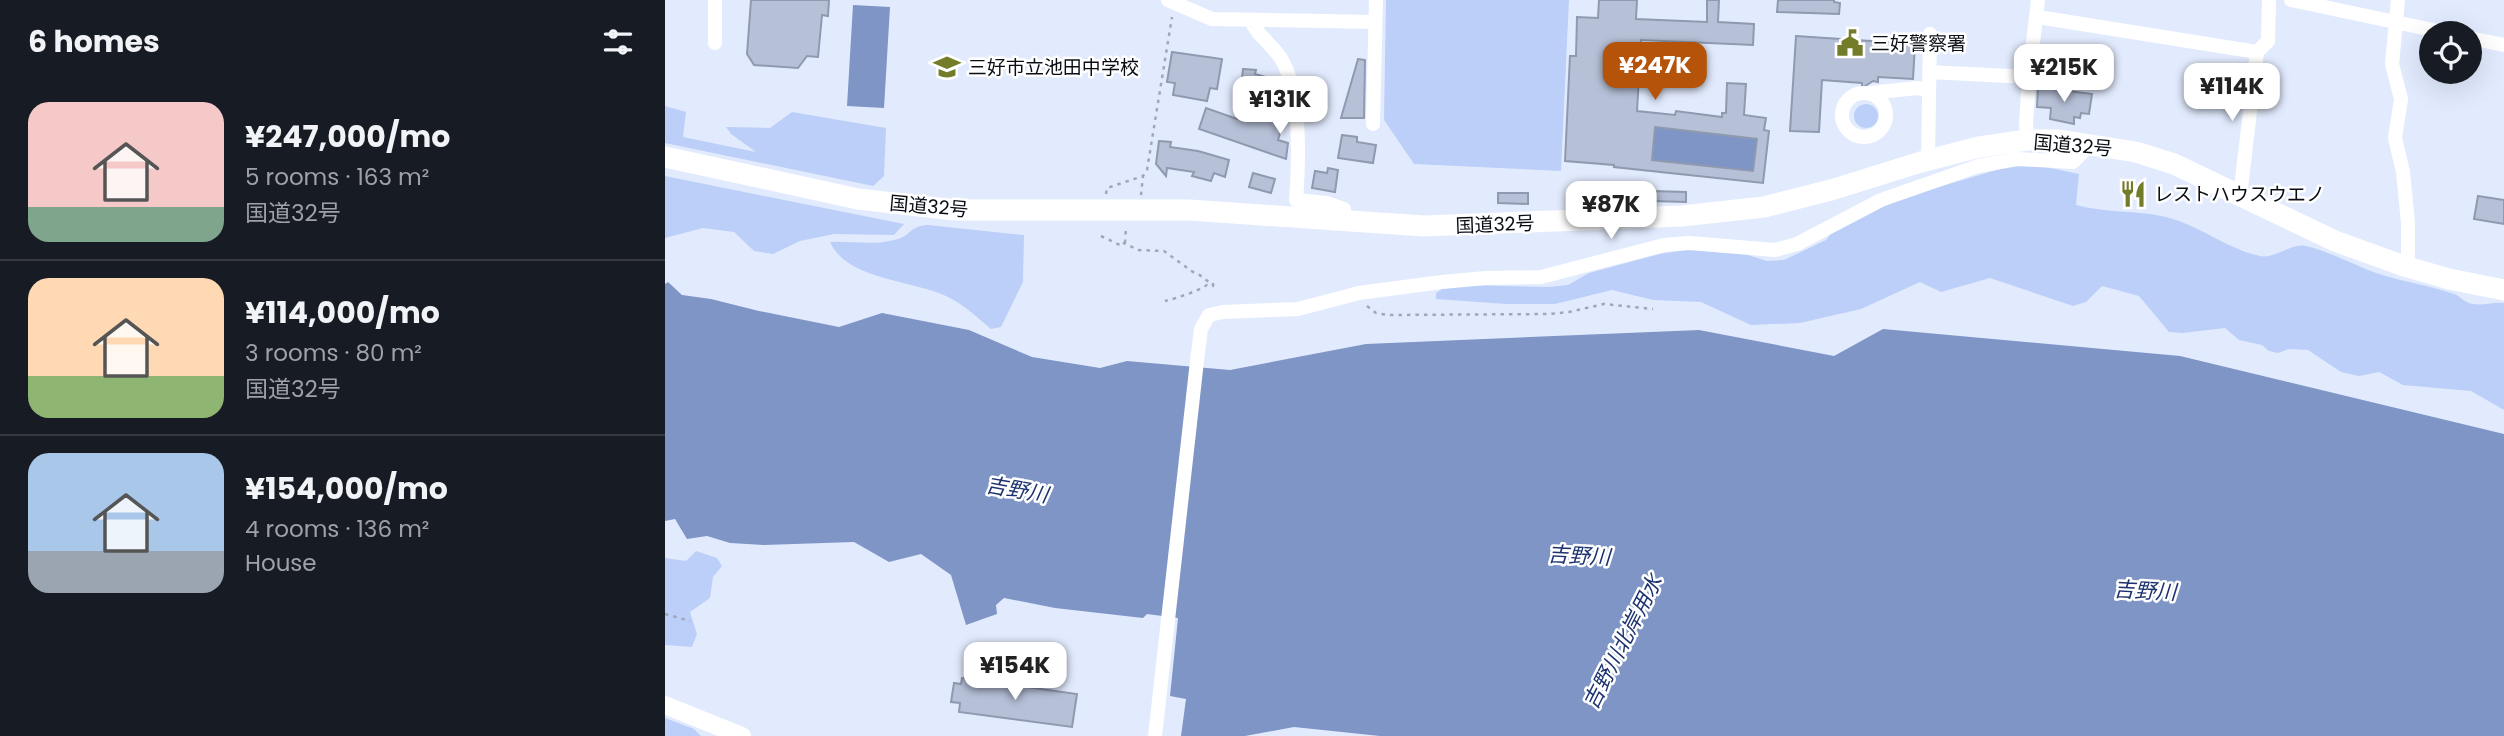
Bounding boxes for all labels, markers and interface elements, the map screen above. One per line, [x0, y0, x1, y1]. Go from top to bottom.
text: 6 homes [28, 20, 160, 63]
map controls [2419, 21, 2482, 84]
button: locate [2419, 21, 2482, 84]
icon: filters [599, 23, 637, 61]
public building icon: 三好警察署 [1835, 28, 1865, 58]
place label: 三好警察署 [1871, 30, 1966, 57]
pin: ¥247K [1606, 42, 1704, 102]
pin: ¥215K [2015, 44, 2113, 104]
text: ¥247K [1619, 49, 1691, 81]
text: ¥215K [2030, 51, 2098, 83]
school or university icon: 三好市立池田中学校 [932, 52, 962, 82]
place label: 三好市立池田中学校 [968, 54, 1139, 81]
pin: ¥114K [2183, 64, 2281, 123]
text: ¥114K [2200, 70, 2264, 102]
pin: ¥131K [1231, 76, 1329, 136]
text: ¥131K [1249, 83, 1311, 115]
text: ¥247,000/mo [245, 115, 450, 158]
street label: 国道32号 [2032, 129, 2114, 162]
icon: home [84, 130, 168, 214]
text: 5 rooms · 163 m² [245, 161, 429, 193]
restaurant icon: レストハウスウエノ [2118, 179, 2148, 209]
place label: レストハウスウエノ [2154, 181, 2325, 208]
pin: ¥87K [1570, 182, 1652, 241]
text: ¥87K [1582, 188, 1640, 220]
street label: 国道32号 [888, 190, 970, 223]
text: 国道32号 [245, 197, 341, 229]
street label: 国道32号 [1455, 210, 1535, 239]
text: ¥114,000/mo [245, 291, 440, 334]
icon: home [84, 306, 168, 390]
text: 3 rooms · 80 m² [245, 337, 422, 369]
text: 国道32号 [245, 373, 341, 405]
text: ¥154,000/mo [245, 467, 448, 510]
water label: 吉野川 [984, 470, 1053, 510]
icon: home [84, 481, 168, 565]
text: 4 rooms · 136 m² [245, 513, 429, 545]
water label: 吉野川 [1547, 539, 1613, 572]
text: House [245, 547, 317, 579]
water label: 吉野川北岸用水 [1576, 568, 1670, 714]
water label: 吉野川 [2113, 574, 2179, 607]
pin: ¥154K [966, 642, 1064, 702]
text: ¥154K [980, 649, 1050, 681]

